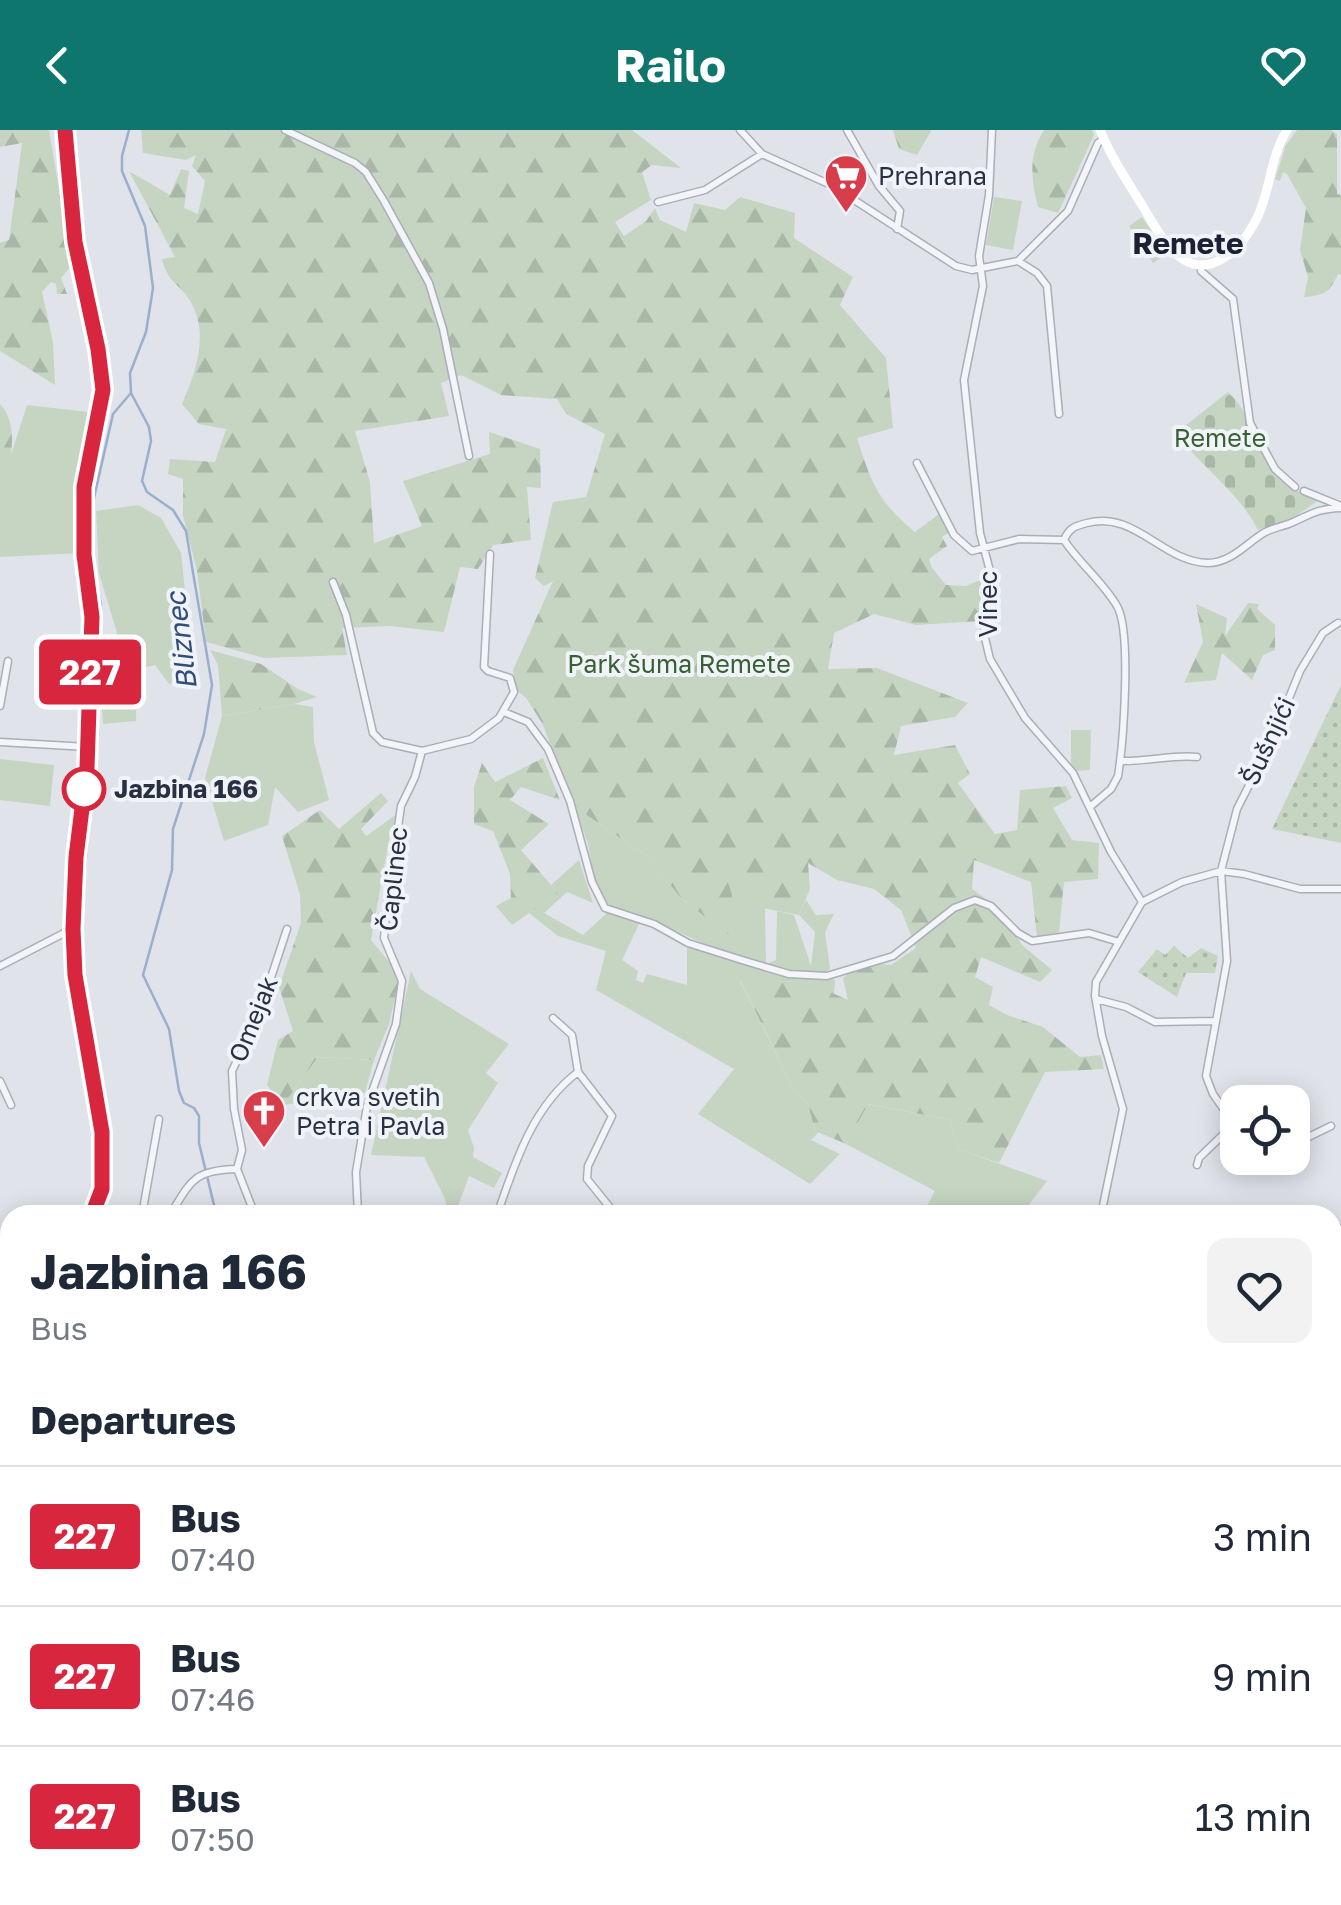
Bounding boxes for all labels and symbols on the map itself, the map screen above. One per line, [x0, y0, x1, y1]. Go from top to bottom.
supermarket icon: Prehrana [823, 153, 869, 214]
place label: Prehrana [878, 160, 987, 191]
district label: Remete [1132, 225, 1244, 261]
park label: Remete [1174, 422, 1266, 453]
street label: Vinec [972, 571, 1003, 637]
water label: Bliznec [158, 589, 203, 692]
line badge: 227 [32, 640, 148, 704]
park label: Park šuma Remete [567, 648, 791, 679]
street label: Šušnjići [1234, 692, 1301, 790]
marker: Jazbina 166 [63, 768, 105, 810]
place label: Jazbina 166 [114, 773, 258, 804]
street label: Čaplinec [372, 825, 413, 933]
street label: Omejak [221, 971, 284, 1066]
place label: crkva svetih Petra i Pavla [296, 1081, 445, 1141]
church icon: crkva svetih Petra i Pavla [241, 1088, 287, 1149]

